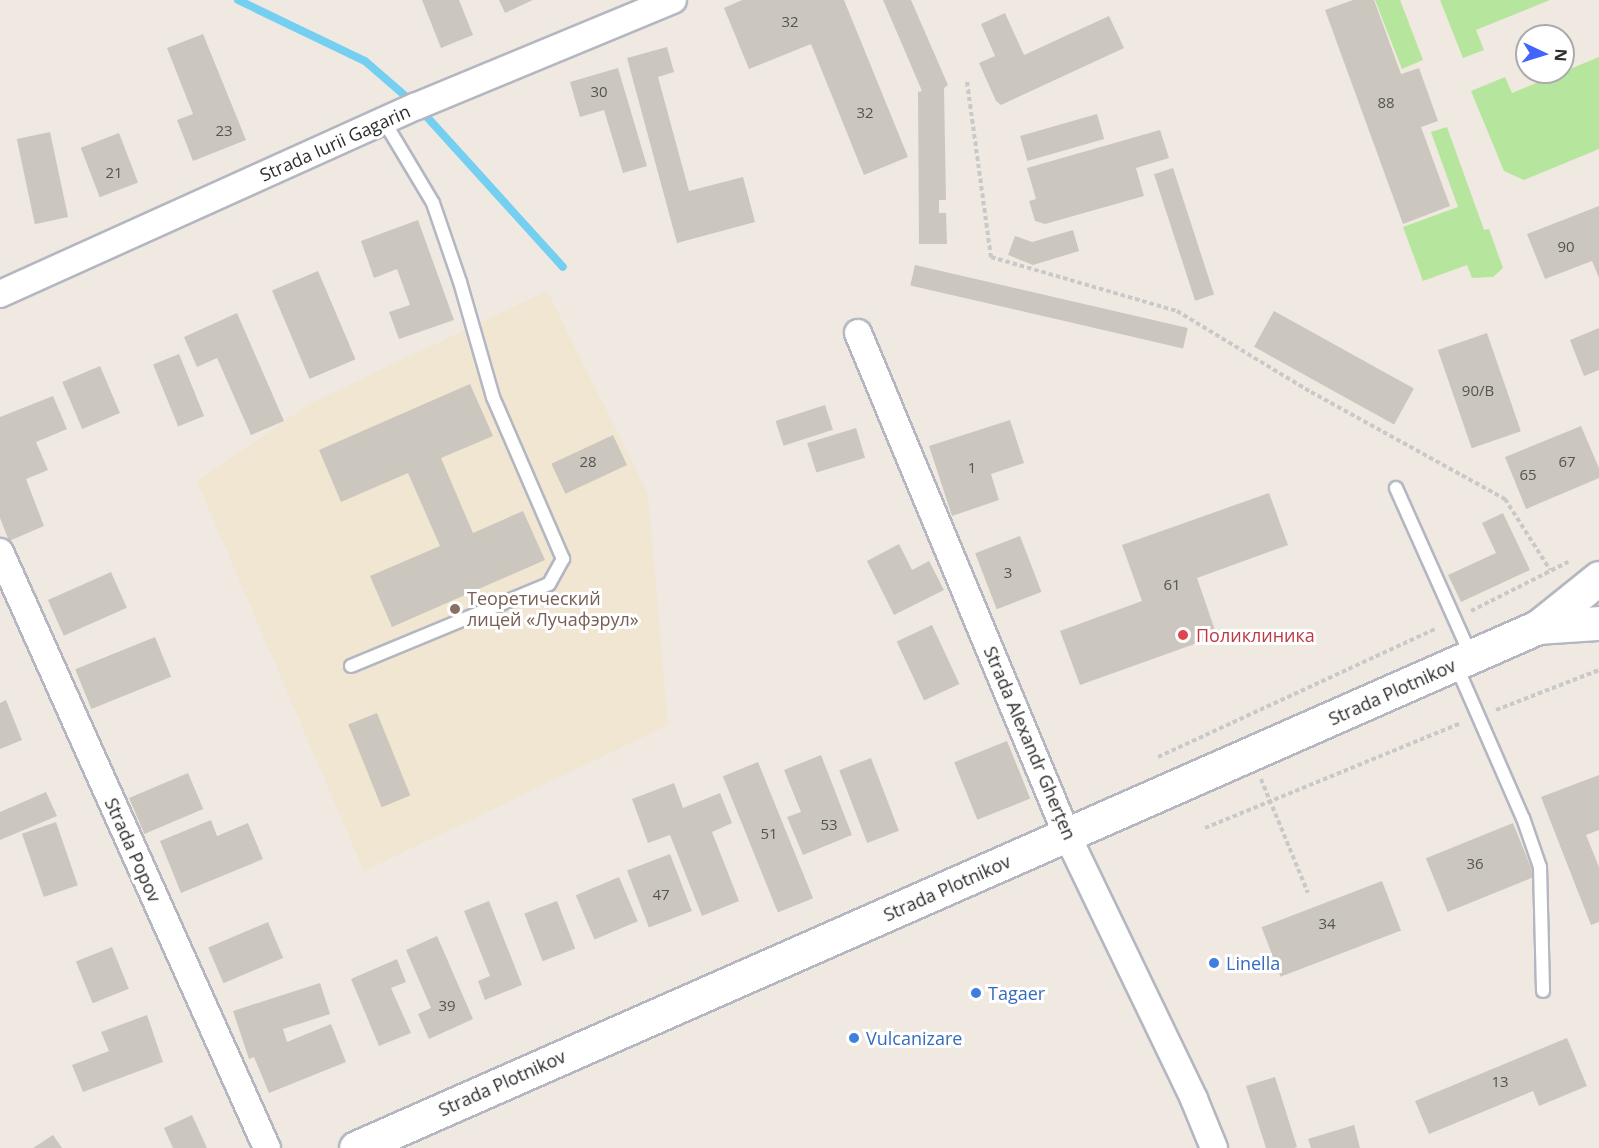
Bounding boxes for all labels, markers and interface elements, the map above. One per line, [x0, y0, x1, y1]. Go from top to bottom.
house number: 32 [781, 13, 799, 31]
north arrow [1515, 24, 1575, 84]
text: N [1550, 48, 1572, 62]
house number: 30 [590, 83, 608, 101]
house number: 88 [1377, 94, 1395, 112]
street label: Strada Iurii Gagarin [256, 100, 414, 186]
house number: 32 [856, 104, 874, 122]
house number: 23 [215, 122, 233, 140]
house number: 21 [105, 164, 123, 182]
house number: 90 [1557, 238, 1575, 256]
house number: 90/B [1462, 382, 1494, 400]
house number: 28 [579, 453, 597, 471]
house number: 67 [1558, 453, 1576, 471]
house number: 1 [968, 459, 976, 477]
house number: 65 [1519, 466, 1537, 484]
house number: 3 [1004, 564, 1012, 582]
house number: 61 [1163, 576, 1181, 594]
place label: Теоретический лицей «Лучафэрул» [467, 588, 639, 630]
marker: Теоретический лицей «Лучафэрул» [448, 602, 462, 616]
place label: Поликлиника [1196, 624, 1315, 646]
marker: Поликлиника [1174, 626, 1192, 644]
street label: Strada Alexandr Gherțen [979, 643, 1081, 843]
street label: Strada Plotnikov [1325, 654, 1459, 730]
street label: Strada Popov [100, 795, 166, 905]
house number: 53 [820, 816, 838, 834]
house number: 51 [760, 825, 778, 843]
street label: Strada Plotnikov [880, 850, 1014, 926]
house number: 36 [1466, 855, 1484, 873]
house number: 47 [652, 886, 670, 904]
house number: 34 [1318, 915, 1336, 933]
place label: Linella [1226, 952, 1280, 974]
marker: Linella [1207, 956, 1221, 970]
place label: Tagaer [988, 982, 1045, 1004]
marker: Tagaer [969, 986, 983, 1000]
house number: 39 [438, 997, 456, 1015]
place label: Vulcanizare [866, 1027, 962, 1049]
marker: Vulcanizare [847, 1031, 861, 1045]
street label: Strada Plotnikov [435, 1045, 569, 1121]
house number: 13 [1491, 1073, 1509, 1091]

